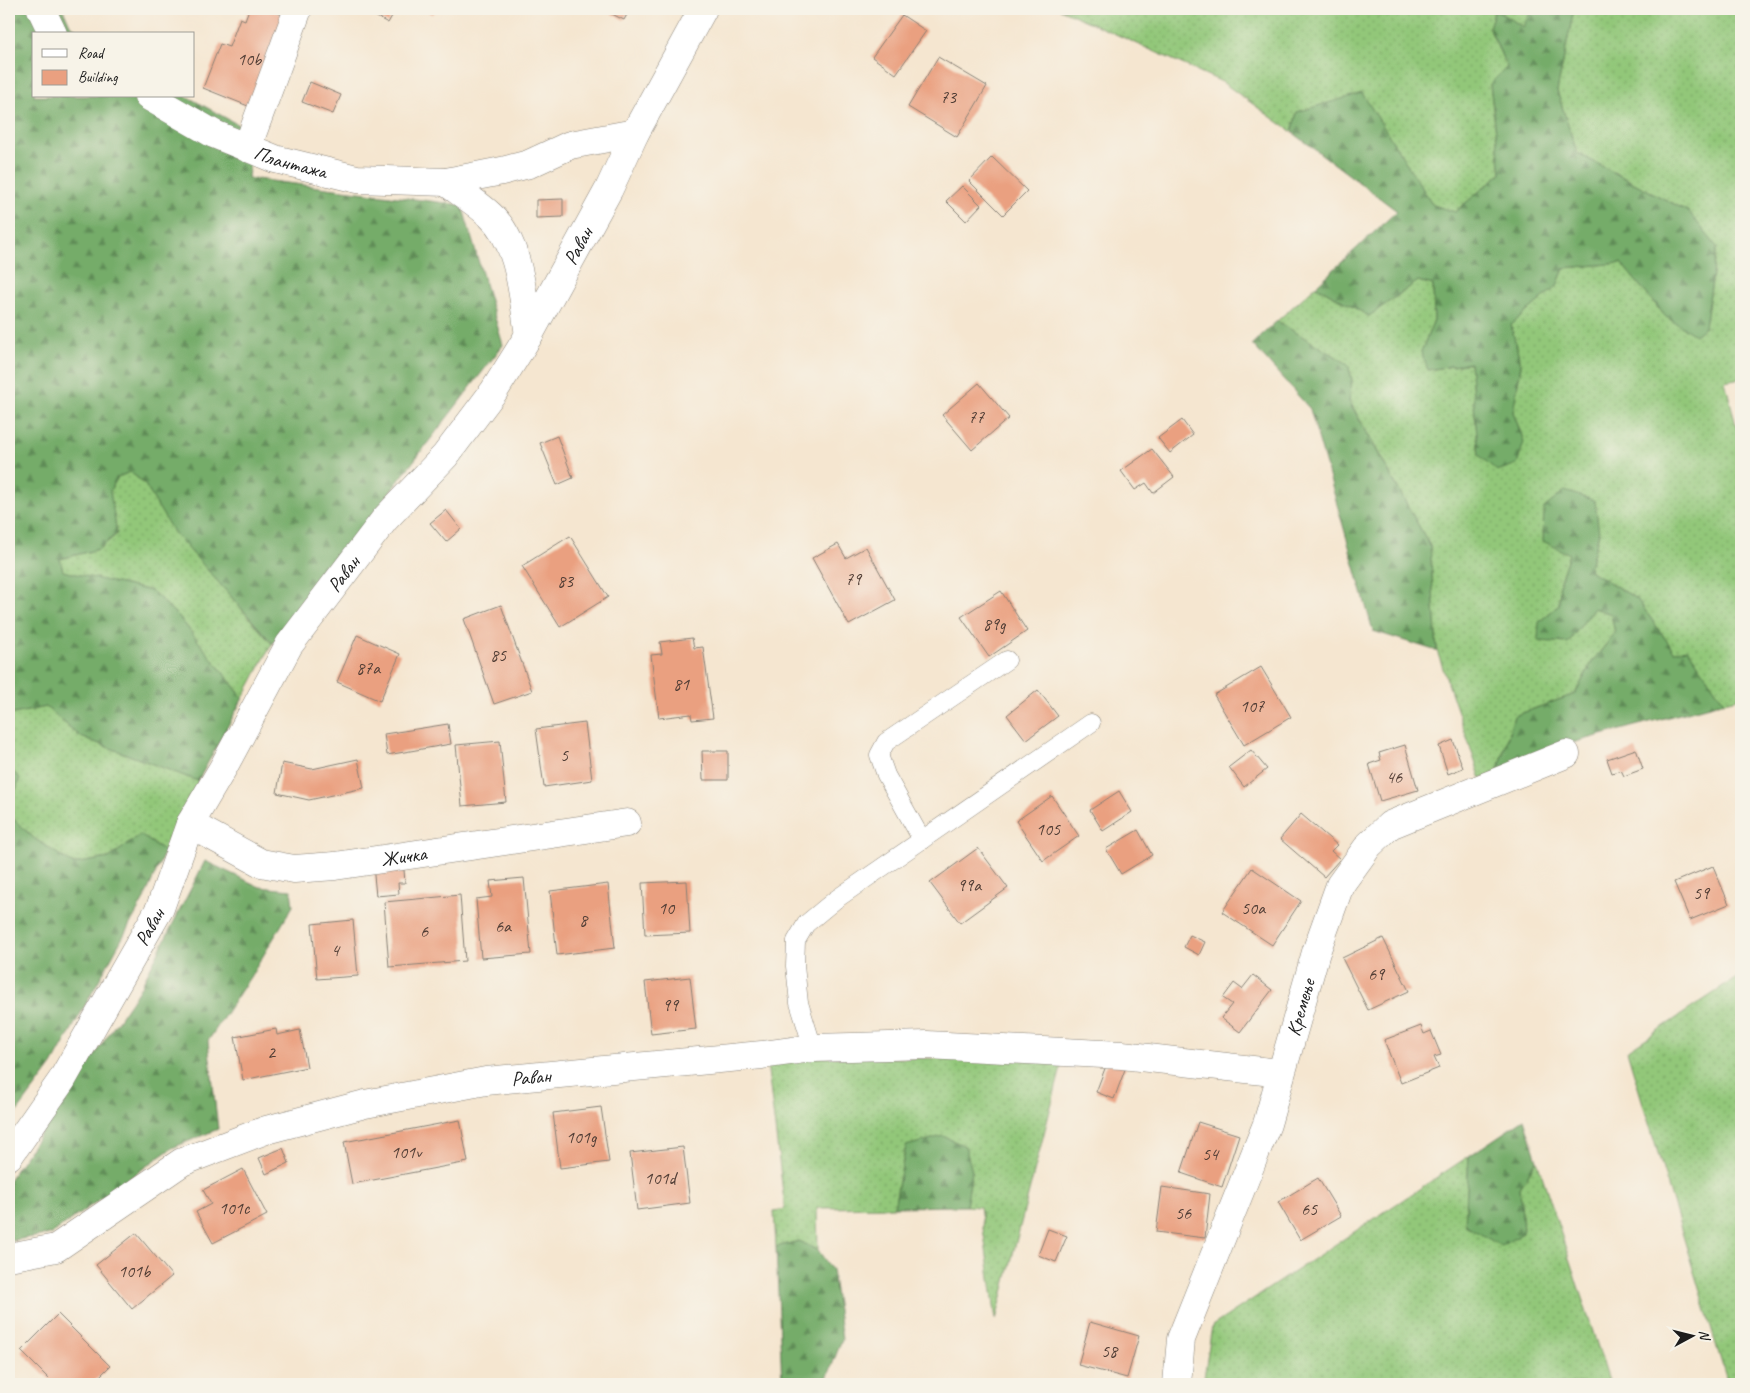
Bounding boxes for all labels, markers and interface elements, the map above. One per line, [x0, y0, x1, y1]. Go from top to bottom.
legend [32, 32, 195, 98]
text: Road [78, 44, 105, 63]
house number: 10b [237, 48, 262, 70]
text: Building [78, 68, 118, 87]
house number: 73 [940, 86, 958, 108]
street label: Плантажа [251, 139, 331, 184]
street label: Раван [557, 221, 599, 269]
house number: 77 [968, 406, 985, 428]
street label: Раван [321, 549, 366, 597]
house number: 79 [845, 568, 863, 590]
house number: 83 [557, 570, 575, 592]
house number: 89g [983, 613, 1007, 635]
house number: 85 [490, 644, 507, 666]
house number: 87a [356, 657, 381, 679]
house number: 81 [673, 673, 690, 695]
house number: 107 [1240, 695, 1265, 717]
house number: 5 [560, 744, 569, 766]
house number: 46 [1386, 766, 1403, 788]
house number: 105 [1036, 818, 1061, 840]
street label: Жичка [379, 840, 430, 872]
house number: 99a [957, 874, 982, 896]
house number: 59 [1693, 882, 1711, 904]
house number: 10 [658, 897, 676, 919]
house number: 50a [1241, 897, 1266, 919]
street label: Раван [129, 902, 171, 950]
house number: 8 [579, 909, 589, 931]
house number: 6a [495, 915, 512, 937]
house number: 6 [420, 920, 429, 942]
house number: 4 [331, 939, 341, 961]
house number: 69 [1368, 963, 1386, 985]
street label: Кремење [1280, 975, 1321, 1039]
house number: 99 [662, 994, 680, 1016]
house number: 2 [267, 1041, 277, 1063]
street label: Раван [510, 1062, 554, 1091]
house number: 101g [566, 1126, 598, 1148]
house number: 101v [391, 1141, 423, 1163]
house number: 54 [1202, 1143, 1220, 1165]
house number: 101d [644, 1167, 679, 1189]
house number: 101c [219, 1197, 251, 1219]
house number: 65 [1301, 1198, 1318, 1220]
house number: 56 [1175, 1202, 1192, 1224]
house number: 101b [118, 1260, 151, 1282]
north arrow [1668, 1310, 1718, 1360]
text: N [1695, 1329, 1714, 1342]
house number: 58 [1101, 1340, 1119, 1362]

